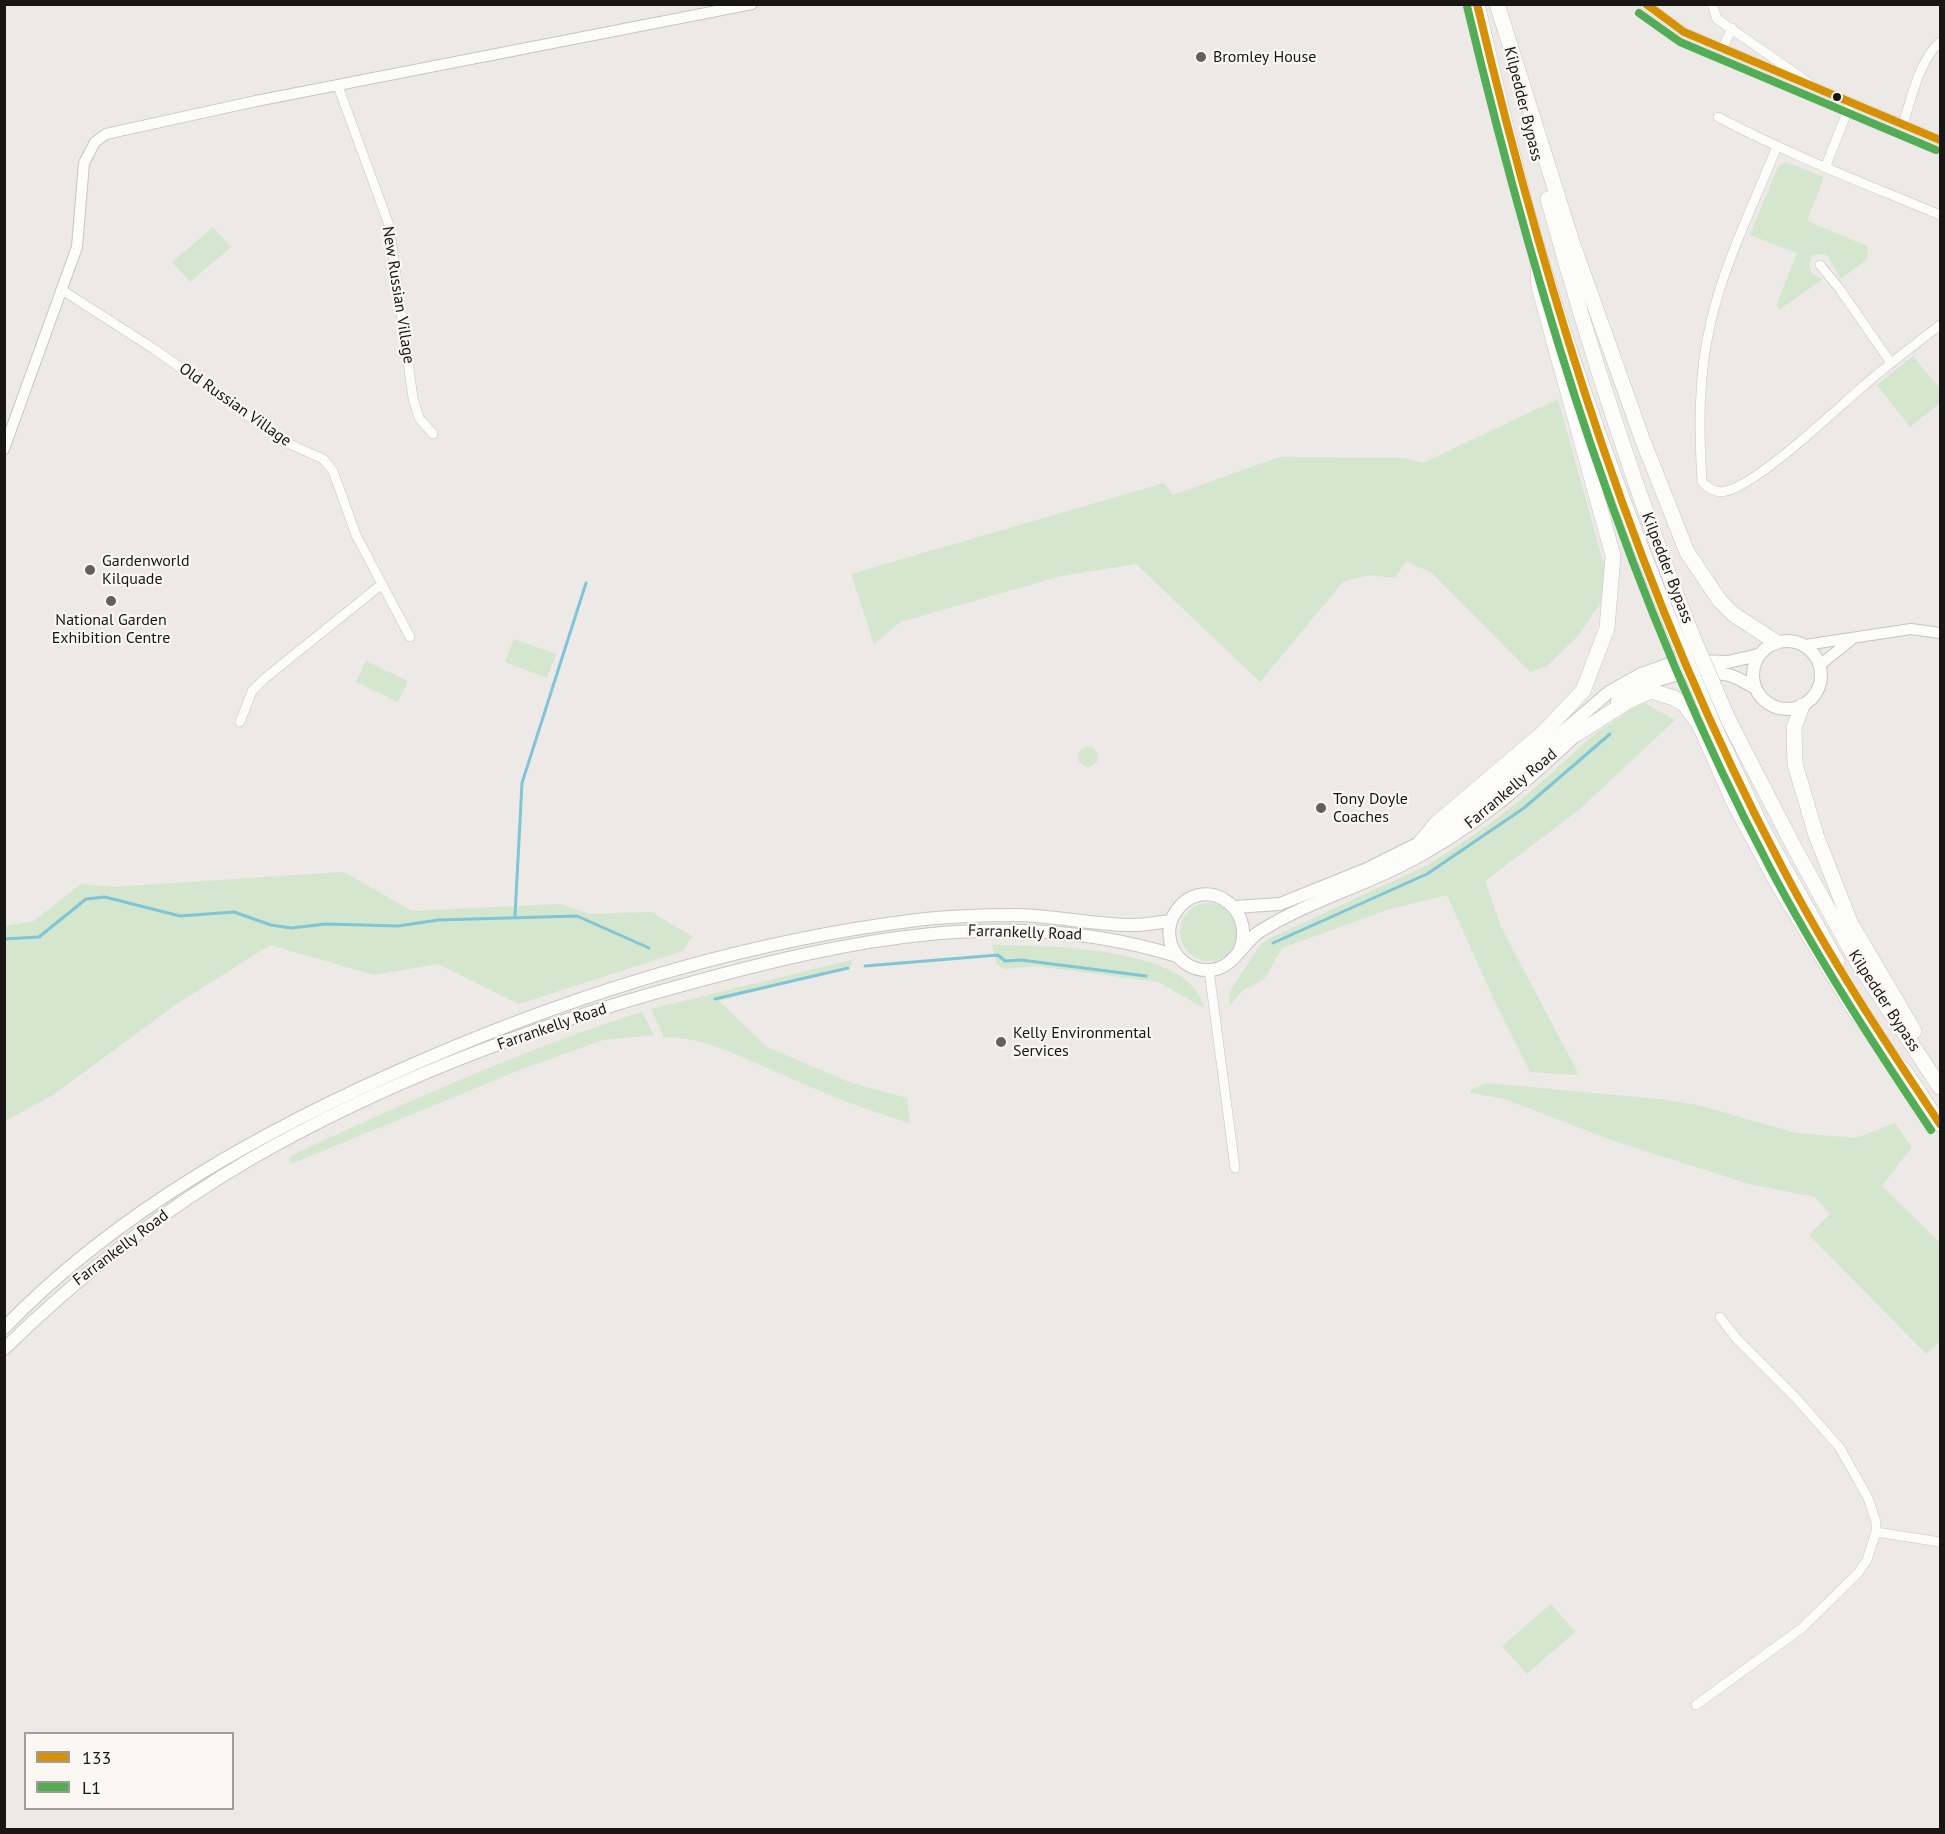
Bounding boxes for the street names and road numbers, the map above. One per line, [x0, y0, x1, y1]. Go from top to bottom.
street label: Kilpedder Bypass [1499, 45, 1547, 163]
street label: New Russian Village [378, 225, 418, 365]
street label: Old Russian Village [175, 359, 295, 451]
street label: Kilpedder Bypass [1637, 510, 1697, 626]
street label: Farrankelly Road [1461, 745, 1561, 833]
street label: Farrankelly Road [968, 921, 1082, 945]
street label: Kilpedder Bypass [1844, 947, 1924, 1055]
street label: Farrankelly Road [495, 999, 609, 1055]
street label: Farrankelly Road [70, 1206, 172, 1290]

